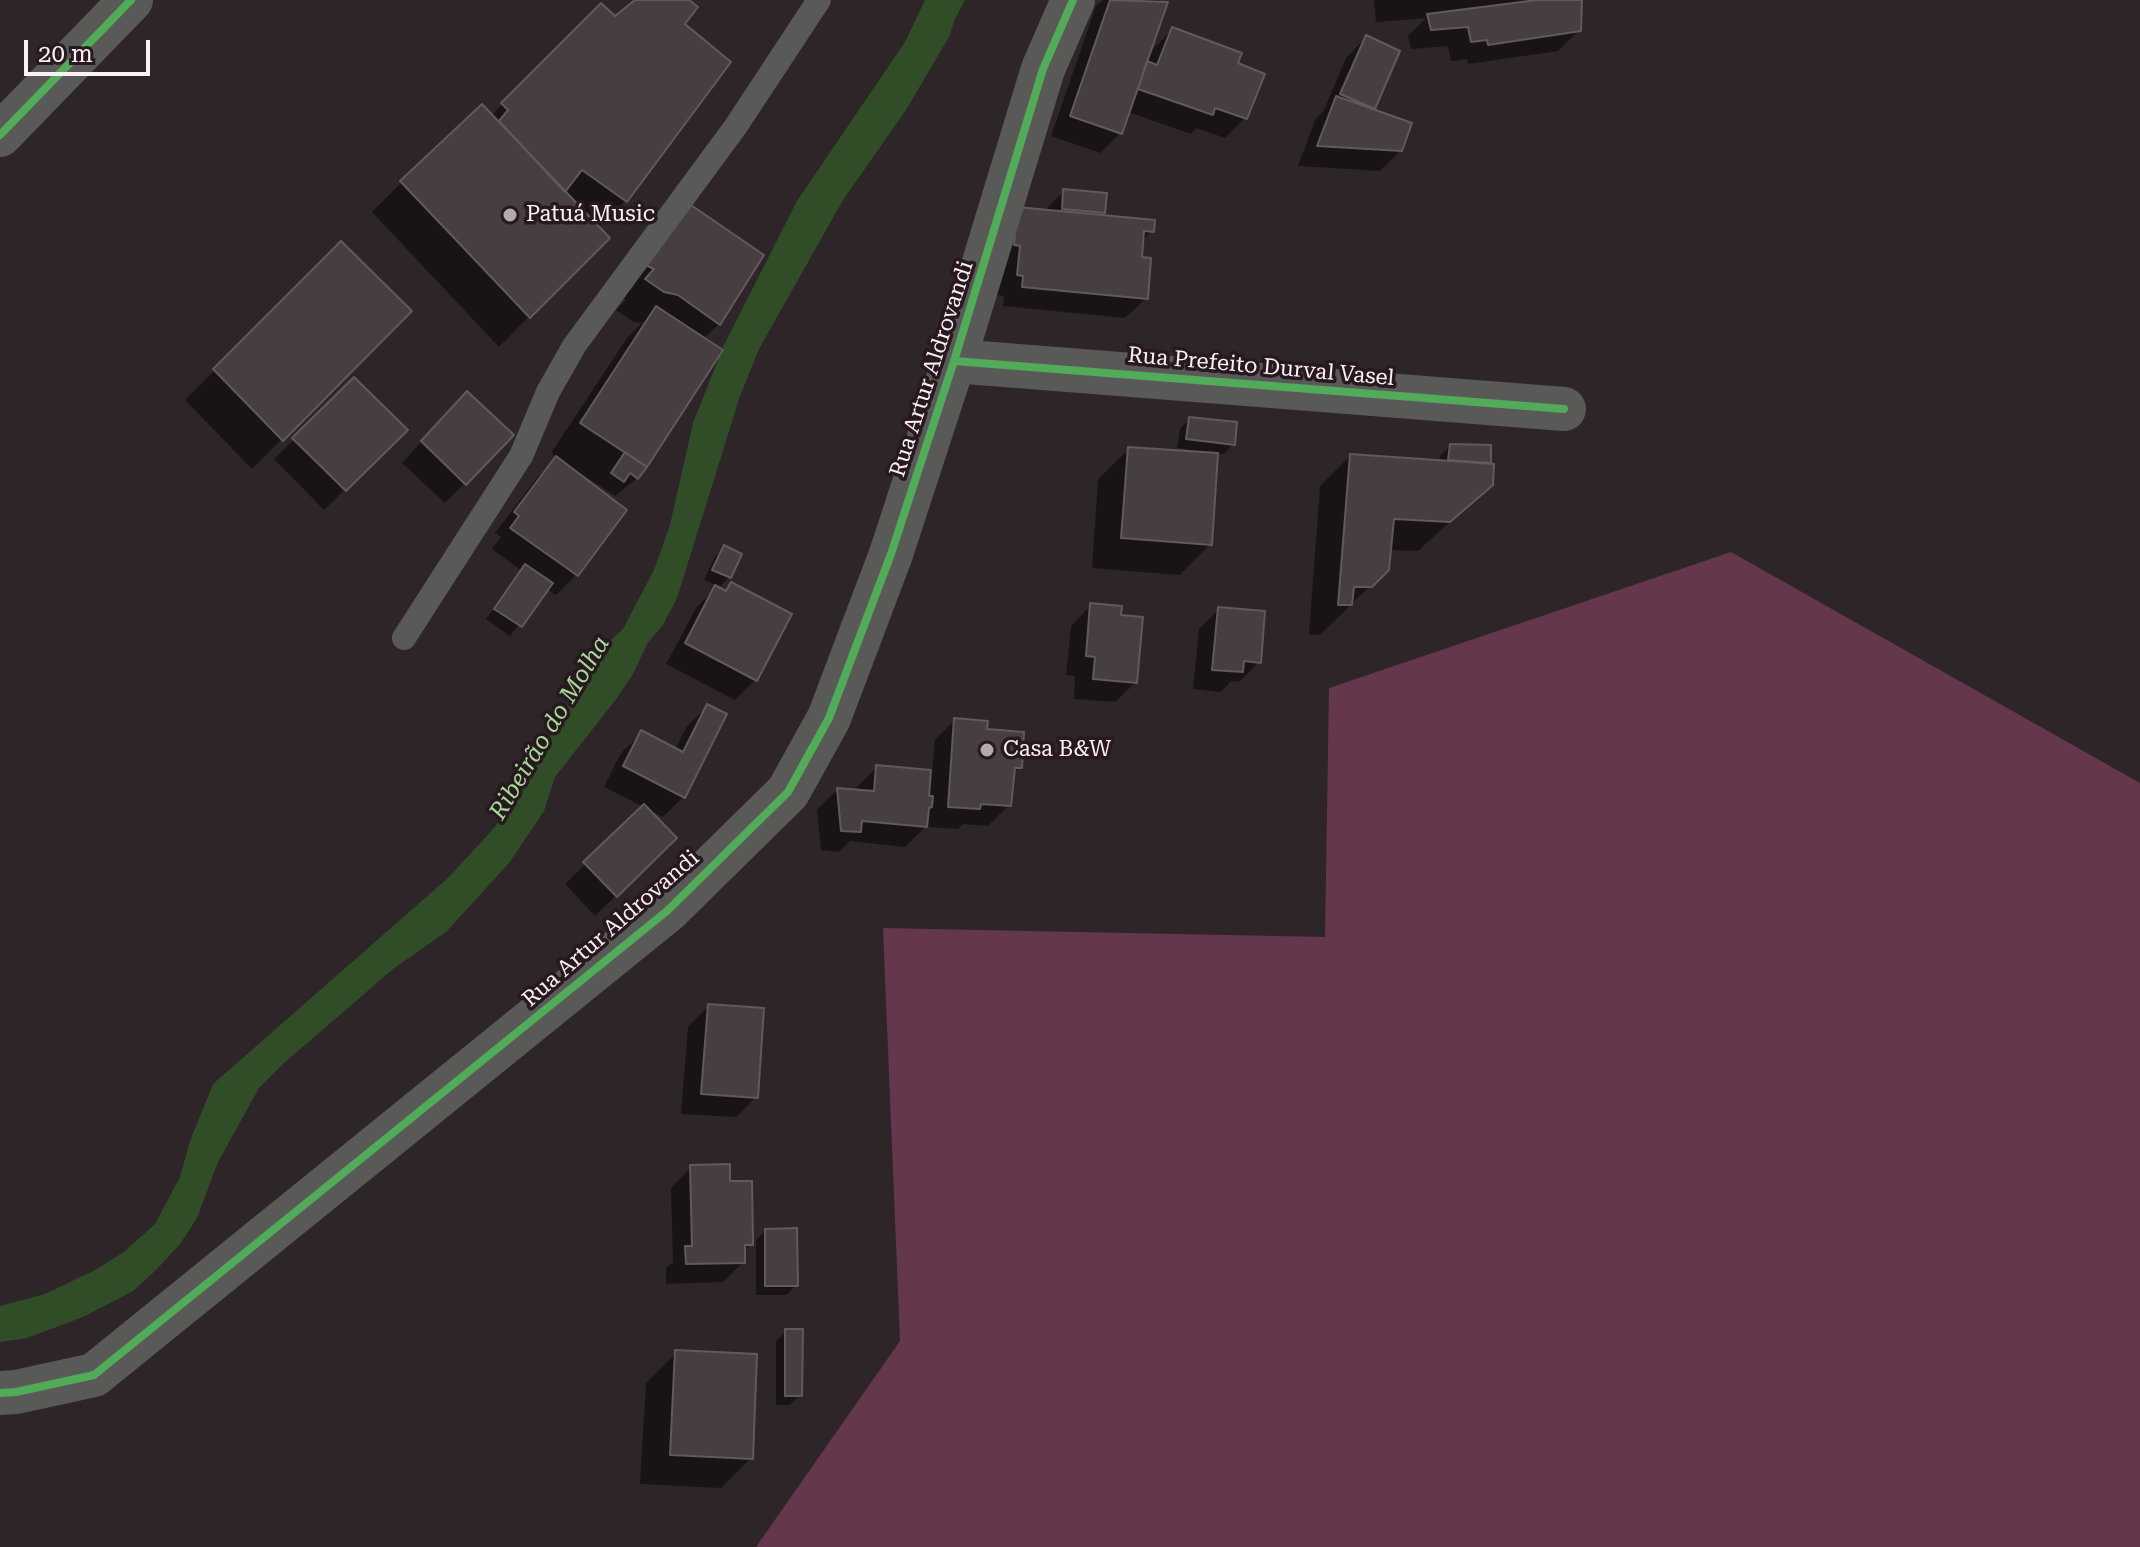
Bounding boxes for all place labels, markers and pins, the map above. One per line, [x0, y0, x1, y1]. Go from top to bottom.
place label: Patuá Music [526, 202, 655, 228]
marker: Patuá Music [501, 206, 519, 224]
place label: Casa B&W [1003, 737, 1111, 763]
marker: Casa B&W [978, 741, 996, 759]

